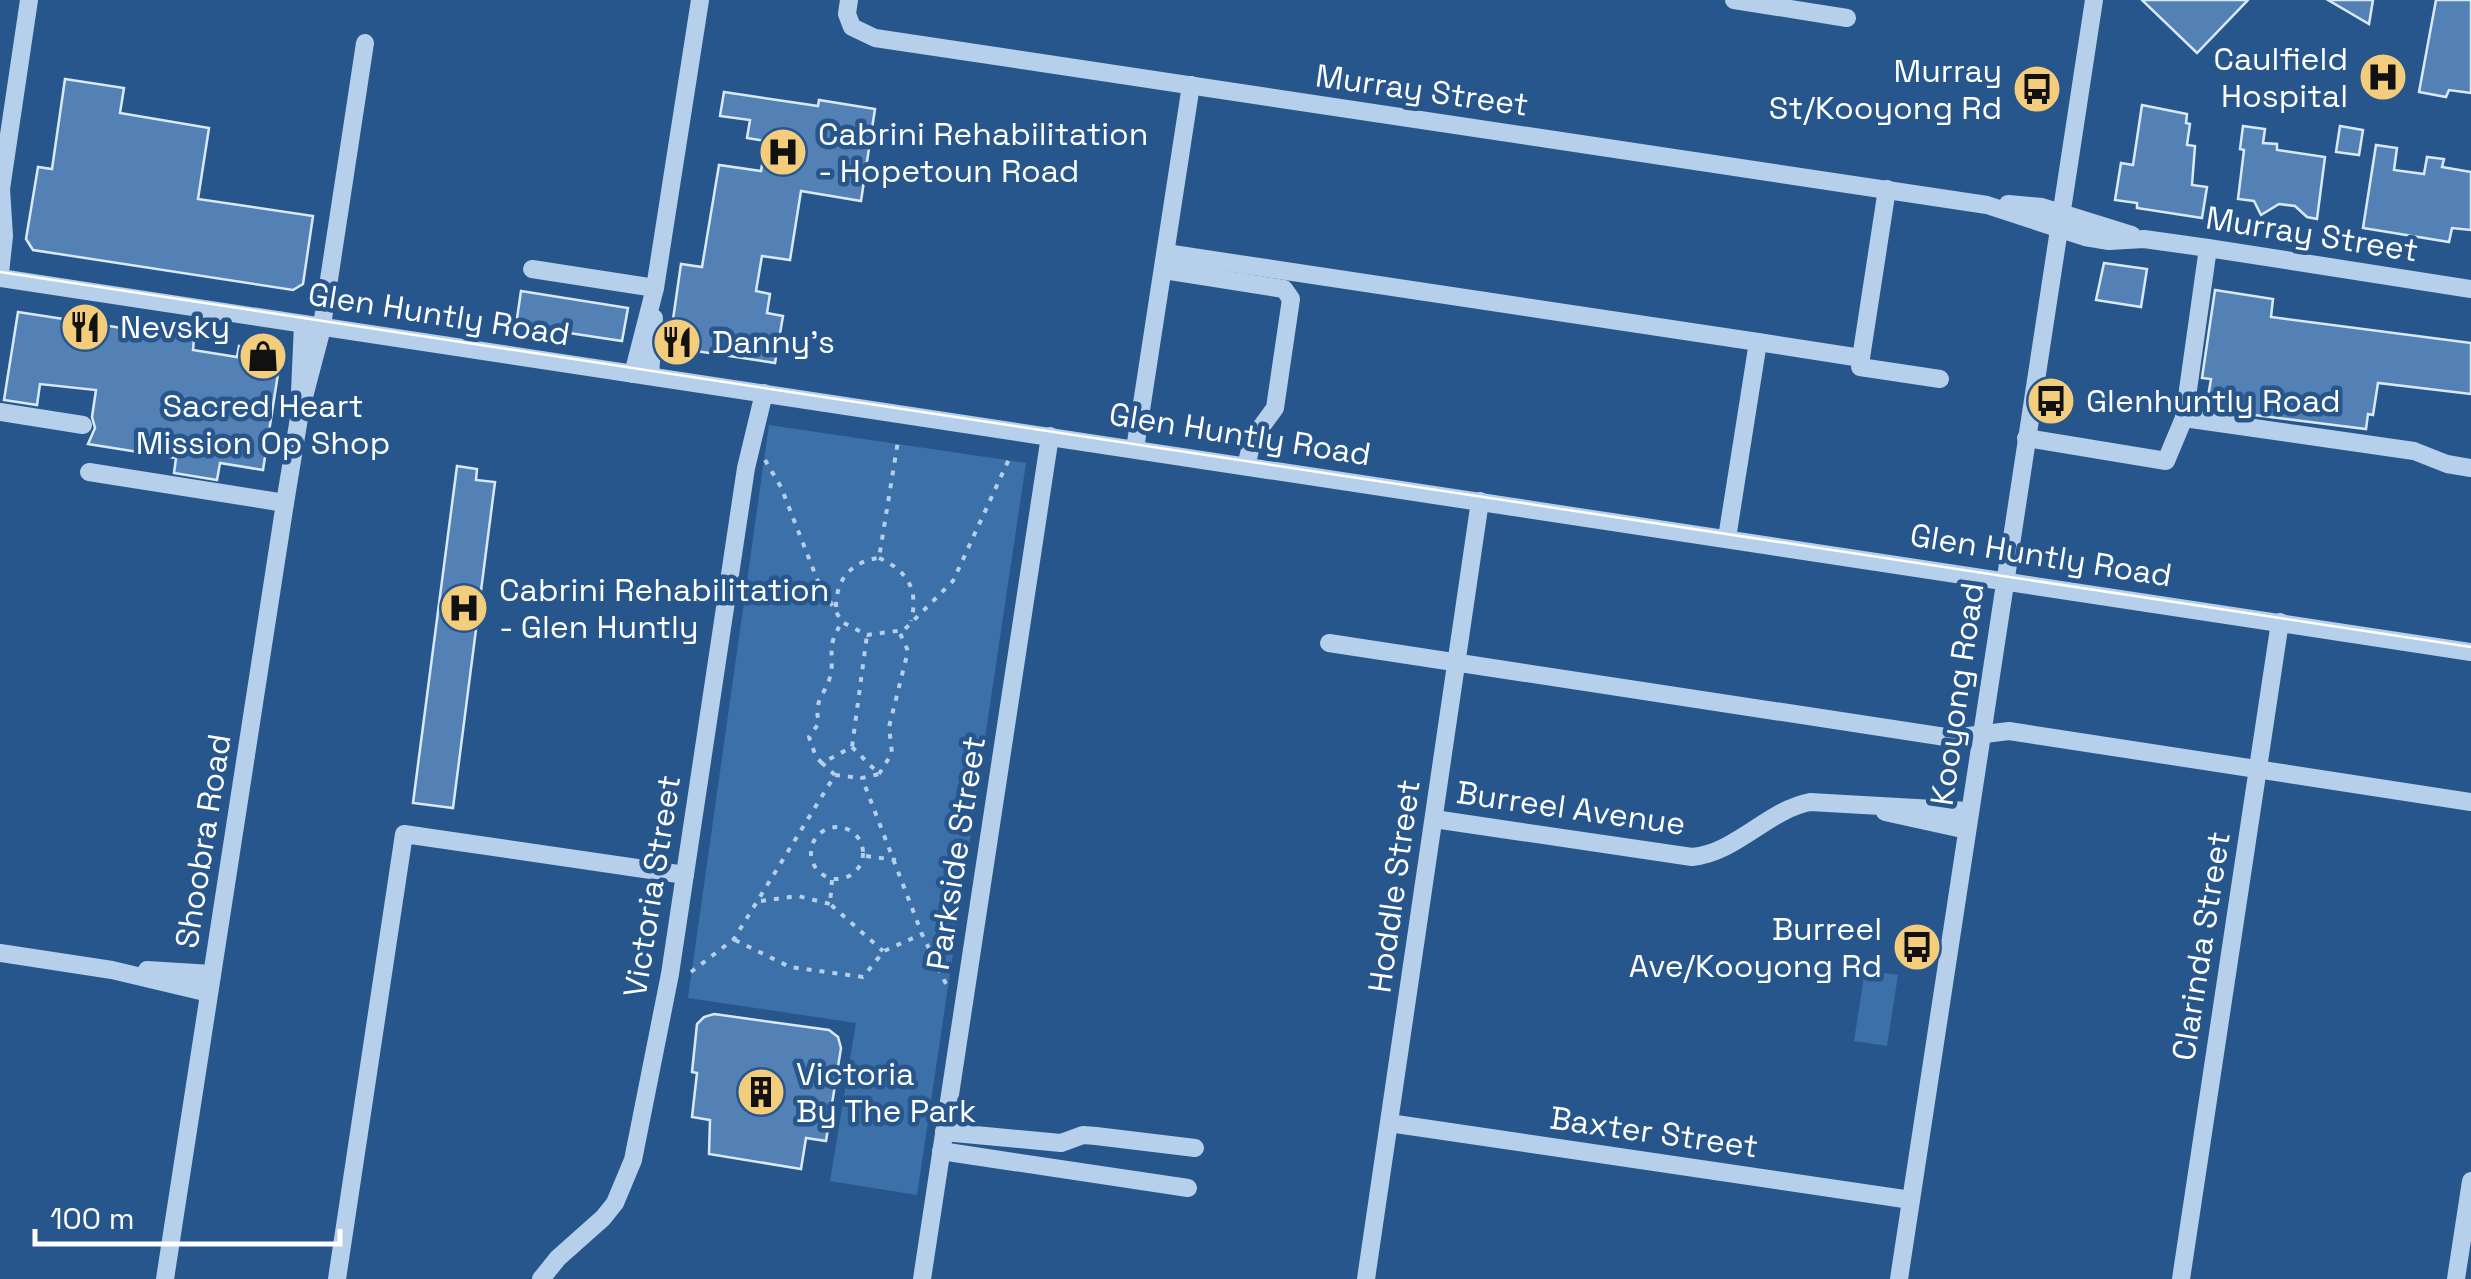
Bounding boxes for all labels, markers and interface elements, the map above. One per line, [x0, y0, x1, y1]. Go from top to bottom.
place label: Caulfield Hospital [2213, 39, 2348, 116]
place label: Murray St/Kooyong Rd [1769, 51, 2002, 128]
hospital icon: Caulfield Hospital [2357, 51, 2409, 103]
street label: Murray Street [1313, 55, 1531, 125]
bus stop icon: Murray St/Kooyong Rd [2011, 63, 2063, 115]
place label: Cabrini Rehabilitation - Hopetoun Road [818, 114, 1148, 191]
hospital icon: Cabrini Rehabilitation - Hopetoun Road [757, 126, 809, 178]
street label: Murray Street [2203, 197, 2421, 271]
street label: Glen Huntly Road [305, 274, 573, 354]
restaurant icon: Nevsky [59, 301, 111, 353]
place label: Nevsky [120, 307, 230, 347]
restaurant icon: Danny's [651, 316, 703, 368]
place label: Danny's [712, 322, 835, 362]
shop icon: Sacred Heart Mission Op Shop [237, 330, 289, 382]
bus stop icon: Glenhuntly Road [2025, 375, 2077, 427]
place label: Glenhuntly Road [2086, 381, 2341, 421]
place label: Sacred Heart Mission Op Shop [136, 386, 390, 463]
street label: Glen Huntly Road [1106, 394, 1374, 474]
street label: Glen Huntly Road [1907, 515, 2175, 595]
place label: Cabrini Rehabilitation - Glen Huntly [499, 570, 829, 647]
street label: Kooyong Road [1922, 580, 1992, 808]
hospital icon: Cabrini Rehabilitation - Glen Huntly [438, 582, 490, 634]
street label: Shoobra Road [166, 731, 240, 951]
street label: Parkside Street [918, 733, 994, 973]
street label: Victoria Street [615, 772, 689, 1000]
street label: Burreel Avenue [1454, 772, 1688, 844]
street label: Hoddle Street [1359, 777, 1429, 995]
street label: Clarinda Street [2163, 829, 2239, 1063]
place label: Burreel Ave/Kooyong Rd [1629, 909, 1882, 986]
bus stop icon: Burreel Ave/Kooyong Rd [1891, 921, 1943, 973]
place label: Victoria By The Park [796, 1054, 976, 1131]
building icon: Victoria By The Park [735, 1066, 787, 1118]
street label: Baxter Street [1547, 1098, 1761, 1166]
scale bar [35, 1184, 340, 1246]
text: 100 m [50, 1199, 135, 1238]

